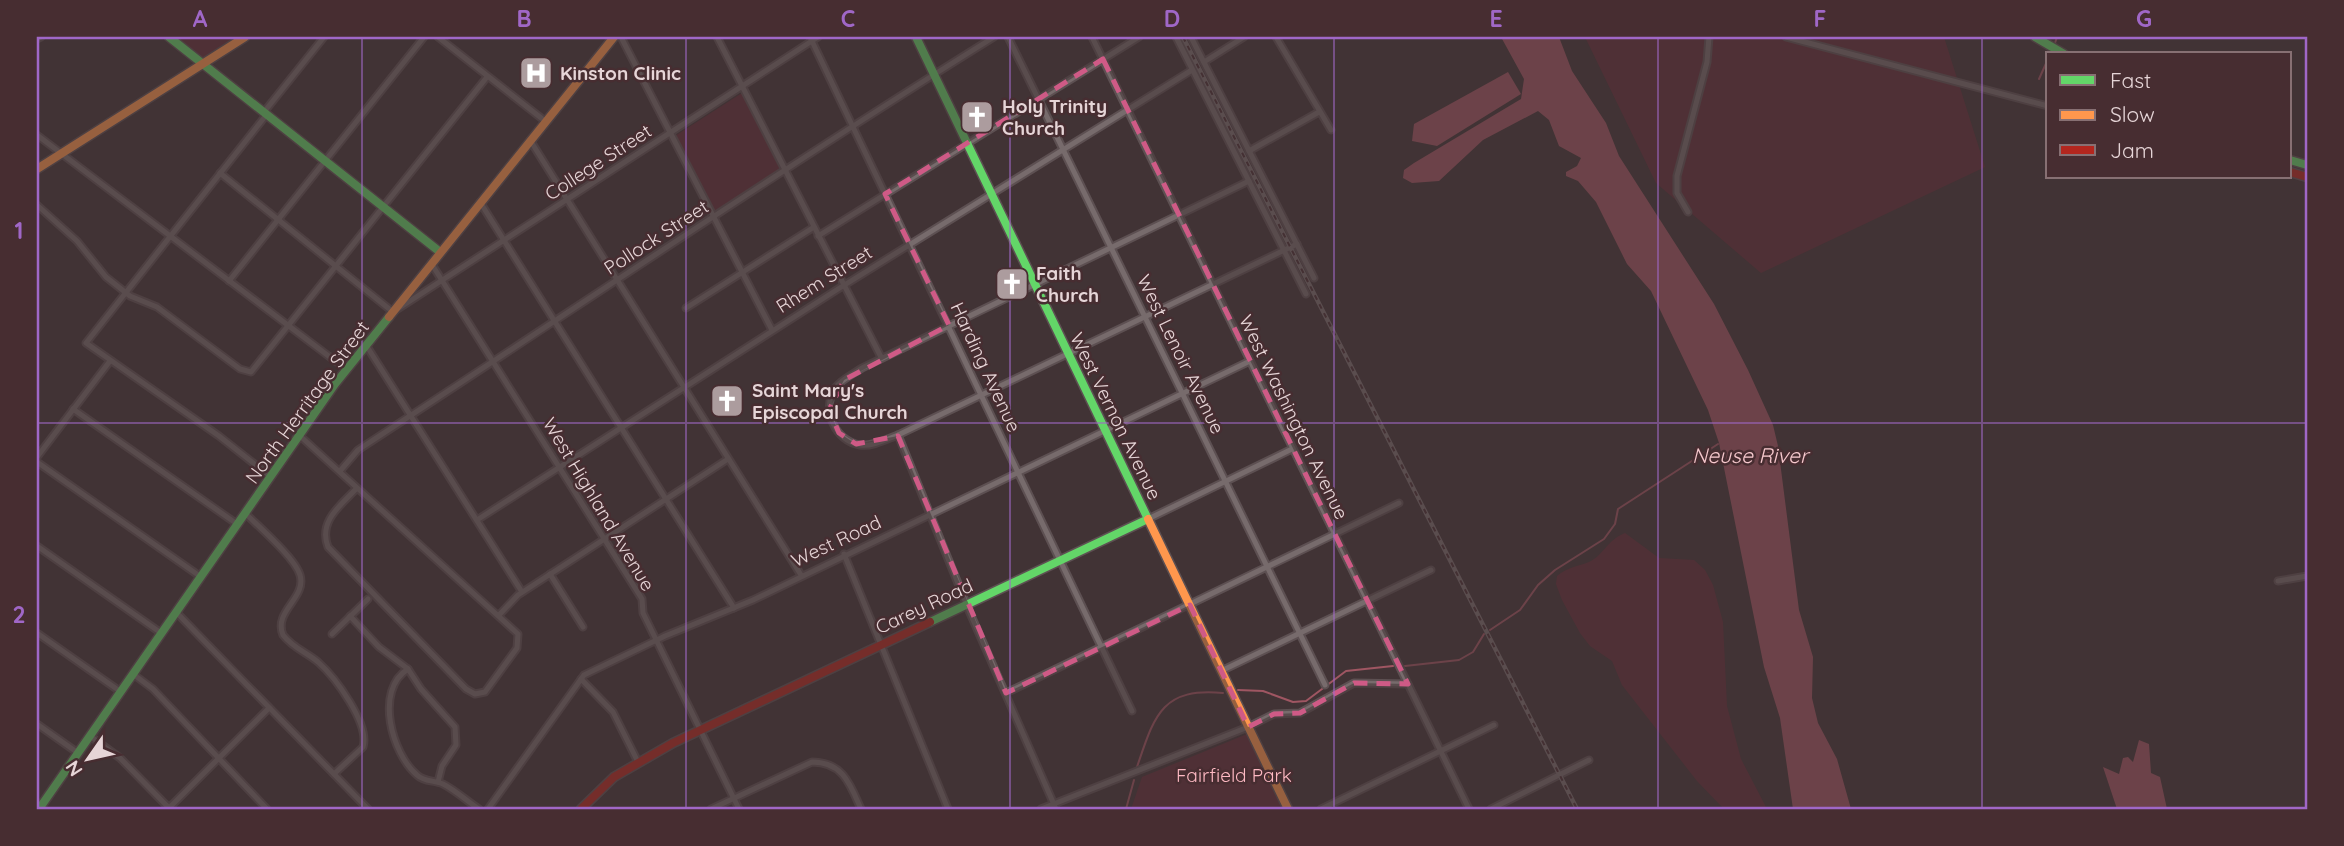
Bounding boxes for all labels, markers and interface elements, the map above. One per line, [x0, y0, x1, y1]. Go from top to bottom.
text: A [193, 4, 208, 33]
text: B [516, 4, 532, 33]
text: C [841, 4, 855, 33]
text: D [1164, 4, 1180, 33]
text: E [1489, 4, 1503, 33]
text: F [1814, 4, 1826, 33]
text: G [2136, 4, 2152, 33]
legend [2046, 52, 2292, 178]
hospital icon: Kinston Clinic [517, 54, 555, 92]
place label: Kinston Clinic [560, 61, 681, 85]
text: Fast [2110, 67, 2151, 93]
place label: Holy Trinity Church [1002, 94, 1107, 140]
church icon: Holy Trinity Church [958, 98, 996, 136]
text: Slow [2110, 101, 2155, 127]
street label: College Street [540, 119, 656, 205]
text: Jam [2110, 137, 2154, 163]
street label: Pollock Street [599, 194, 713, 280]
text: 1 [15, 216, 23, 245]
street label: Rhem Street [772, 240, 876, 318]
place label: Faith Church [1036, 261, 1099, 307]
church icon: Faith Church [993, 265, 1031, 303]
street label: West Lenoir Avenue [1132, 270, 1230, 438]
street label: Harding Avenue [945, 298, 1027, 436]
street label: West Washington Avenue [1234, 311, 1354, 523]
street label: North Herritage Street [240, 316, 374, 488]
street label: West Vernon Avenue [1065, 328, 1167, 504]
place label: Saint Mary's Episcopal Church [752, 378, 908, 424]
church icon: Saint Mary's Episcopal Church [708, 382, 746, 420]
street label: West Highland Avenue [538, 413, 660, 595]
water label: Neuse River [1692, 442, 1811, 468]
street label: West Road [787, 510, 885, 572]
street label: Carey Road [872, 573, 976, 639]
text: 2 [12, 600, 26, 629]
north arrow [52, 724, 122, 794]
text: N [60, 756, 88, 781]
park label: Fairfield Park [1176, 763, 1292, 787]

